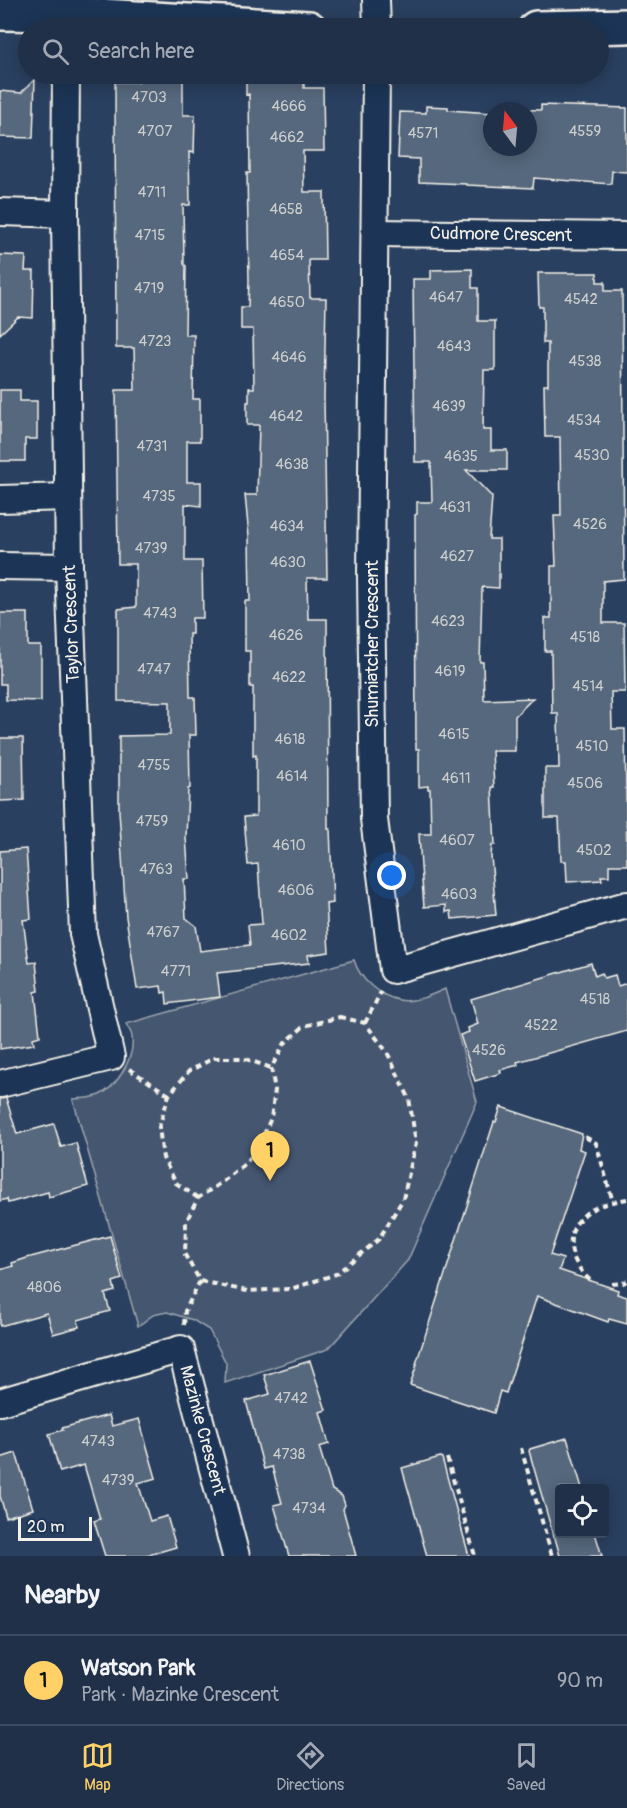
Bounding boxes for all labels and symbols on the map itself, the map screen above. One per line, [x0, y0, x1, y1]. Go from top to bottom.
house number: 4703 [131, 88, 167, 107]
house number: 4666 [272, 97, 306, 116]
north arrow [483, 102, 537, 156]
house number: 4707 [138, 122, 172, 141]
house number: 4559 [569, 122, 601, 141]
house number: 4571 [408, 124, 438, 143]
house number: 4662 [270, 128, 304, 147]
house number: 4711 [138, 183, 166, 202]
house number: 4658 [269, 200, 303, 219]
street label: Cudmore Crescent [430, 222, 573, 247]
house number: 4715 [135, 226, 165, 245]
house number: 4654 [270, 246, 304, 265]
house number: 4719 [134, 279, 164, 298]
house number: 4647 [429, 288, 463, 307]
house number: 4542 [564, 290, 598, 309]
house number: 4650 [269, 293, 305, 312]
house number: 4723 [139, 332, 171, 351]
house number: 4643 [437, 337, 471, 356]
house number: 4646 [272, 348, 306, 367]
house number: 4538 [569, 352, 602, 371]
house number: 4639 [432, 397, 466, 416]
house number: 4642 [269, 407, 303, 426]
house number: 4534 [567, 411, 601, 430]
house number: 4731 [137, 437, 167, 456]
house number: 4530 [574, 446, 610, 465]
house number: 4635 [444, 447, 478, 466]
house number: 4638 [275, 455, 309, 474]
house number: 4735 [142, 487, 176, 506]
house number: 4631 [439, 498, 471, 517]
house number: 4526 [573, 515, 607, 534]
house number: 4634 [270, 517, 305, 536]
house number: 4739 [135, 539, 167, 558]
house number: 4627 [440, 547, 474, 566]
house number: 4630 [270, 553, 306, 572]
street label: Shumiatcher Crescent [361, 559, 384, 728]
street label: Taylor Crescent [58, 564, 85, 683]
house number: 4743 [143, 604, 177, 623]
house number: 4623 [431, 612, 465, 631]
house number: 4626 [269, 626, 303, 645]
house number: 4518 [570, 628, 601, 647]
house number: 4747 [137, 660, 171, 679]
house number: 4619 [434, 662, 466, 681]
house number: 4622 [272, 668, 306, 687]
house number: 4514 [572, 677, 604, 696]
house number: 4615 [438, 725, 470, 744]
house number: 4618 [275, 730, 306, 749]
house number: 4510 [576, 737, 608, 756]
house number: 4755 [138, 756, 170, 775]
house number: 4614 [276, 767, 308, 786]
house number: 4611 [441, 769, 471, 788]
house number: 4506 [567, 774, 603, 793]
house number: 4759 [136, 812, 168, 831]
house number: 4607 [439, 831, 475, 850]
house number: 4610 [272, 836, 306, 855]
house number: 4502 [576, 841, 612, 860]
house number: 4763 [139, 860, 173, 879]
your location [377, 861, 406, 890]
house number: 4606 [278, 881, 314, 900]
house number: 4603 [441, 885, 477, 904]
house number: 4767 [146, 923, 180, 942]
house number: 4602 [271, 926, 307, 945]
house number: 4771 [161, 962, 191, 981]
house number: 4518 [580, 990, 611, 1009]
house number: 4522 [524, 1016, 558, 1035]
house number: 4526 [472, 1041, 506, 1060]
pin: 1 [250, 1132, 290, 1181]
house number: 4806 [26, 1278, 62, 1297]
street label: Mazinke Crescent [174, 1363, 231, 1498]
house number: 4742 [274, 1389, 308, 1408]
house number: 4743 [81, 1432, 115, 1451]
house number: 4738 [273, 1445, 306, 1464]
house number: 4739 [102, 1471, 134, 1490]
house number: 4734 [292, 1499, 326, 1518]
scale bar [18, 1514, 92, 1542]

